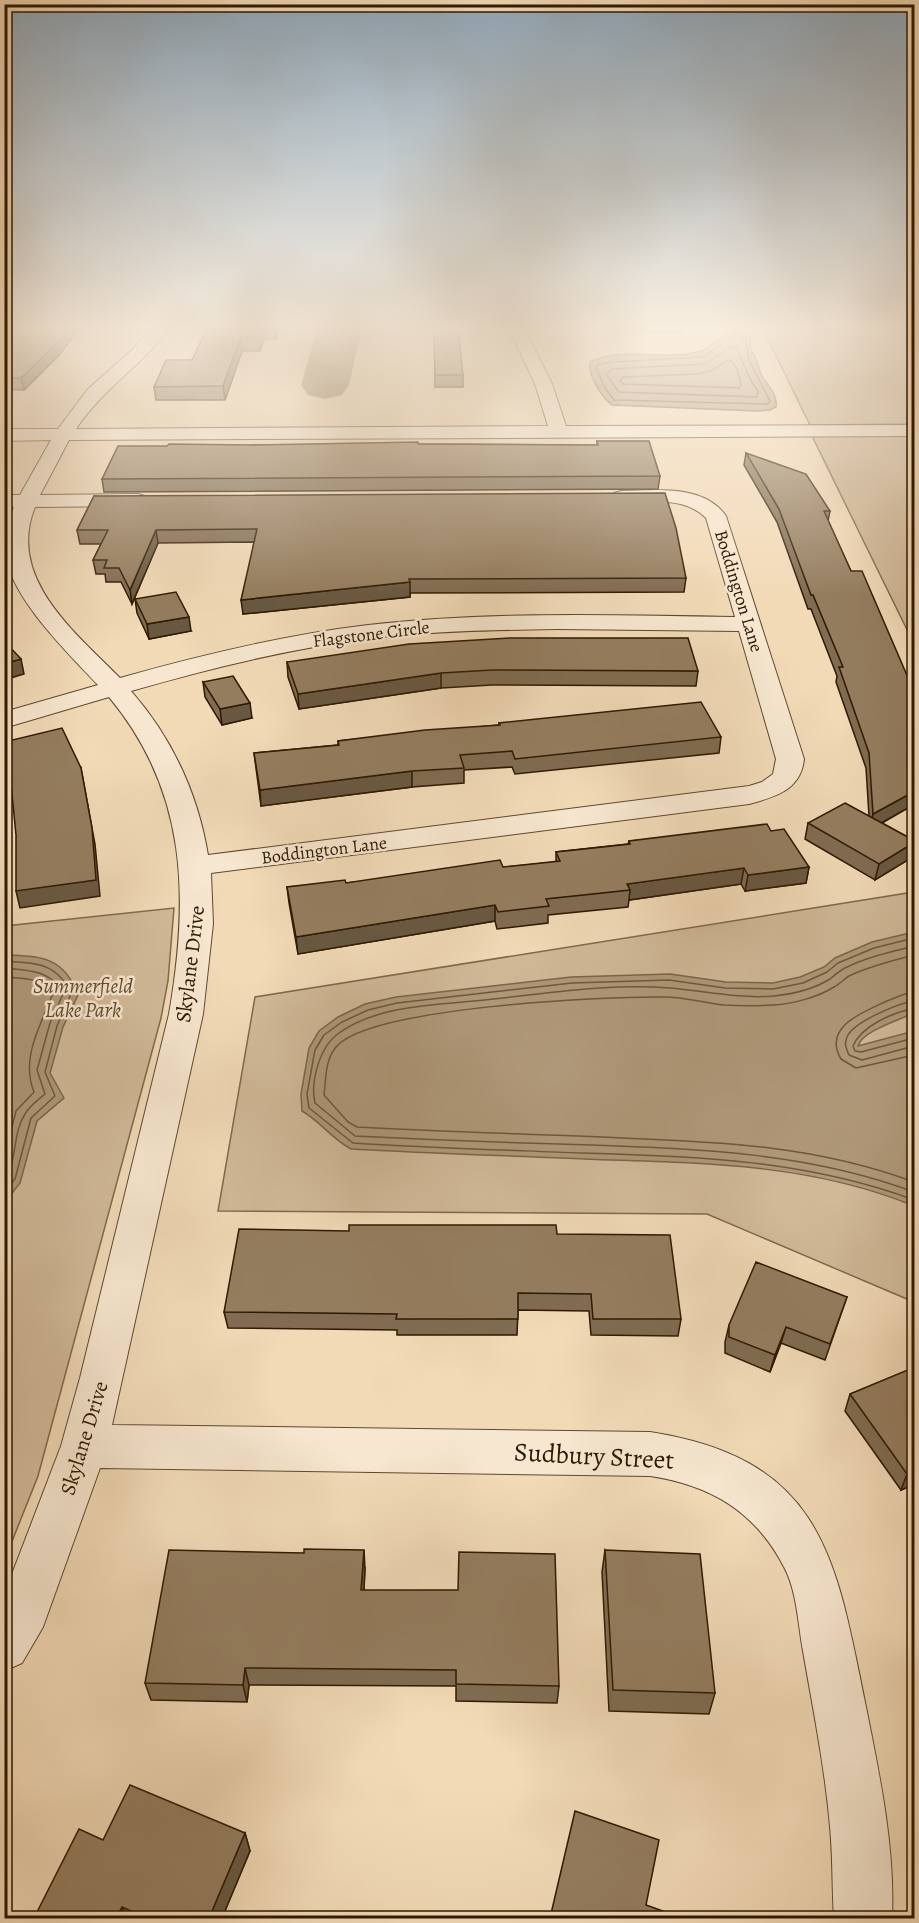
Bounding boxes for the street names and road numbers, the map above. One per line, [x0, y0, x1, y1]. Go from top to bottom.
street label: Boddington Lane [709, 527, 769, 655]
street label: Flagstone Circle [311, 615, 431, 653]
street label: Boddington Lane [260, 830, 388, 870]
street label: Skylane Drive [169, 904, 211, 1024]
street label: Skylane Drive [53, 1378, 115, 1498]
street label: Sudbury Street [513, 1434, 675, 1478]

